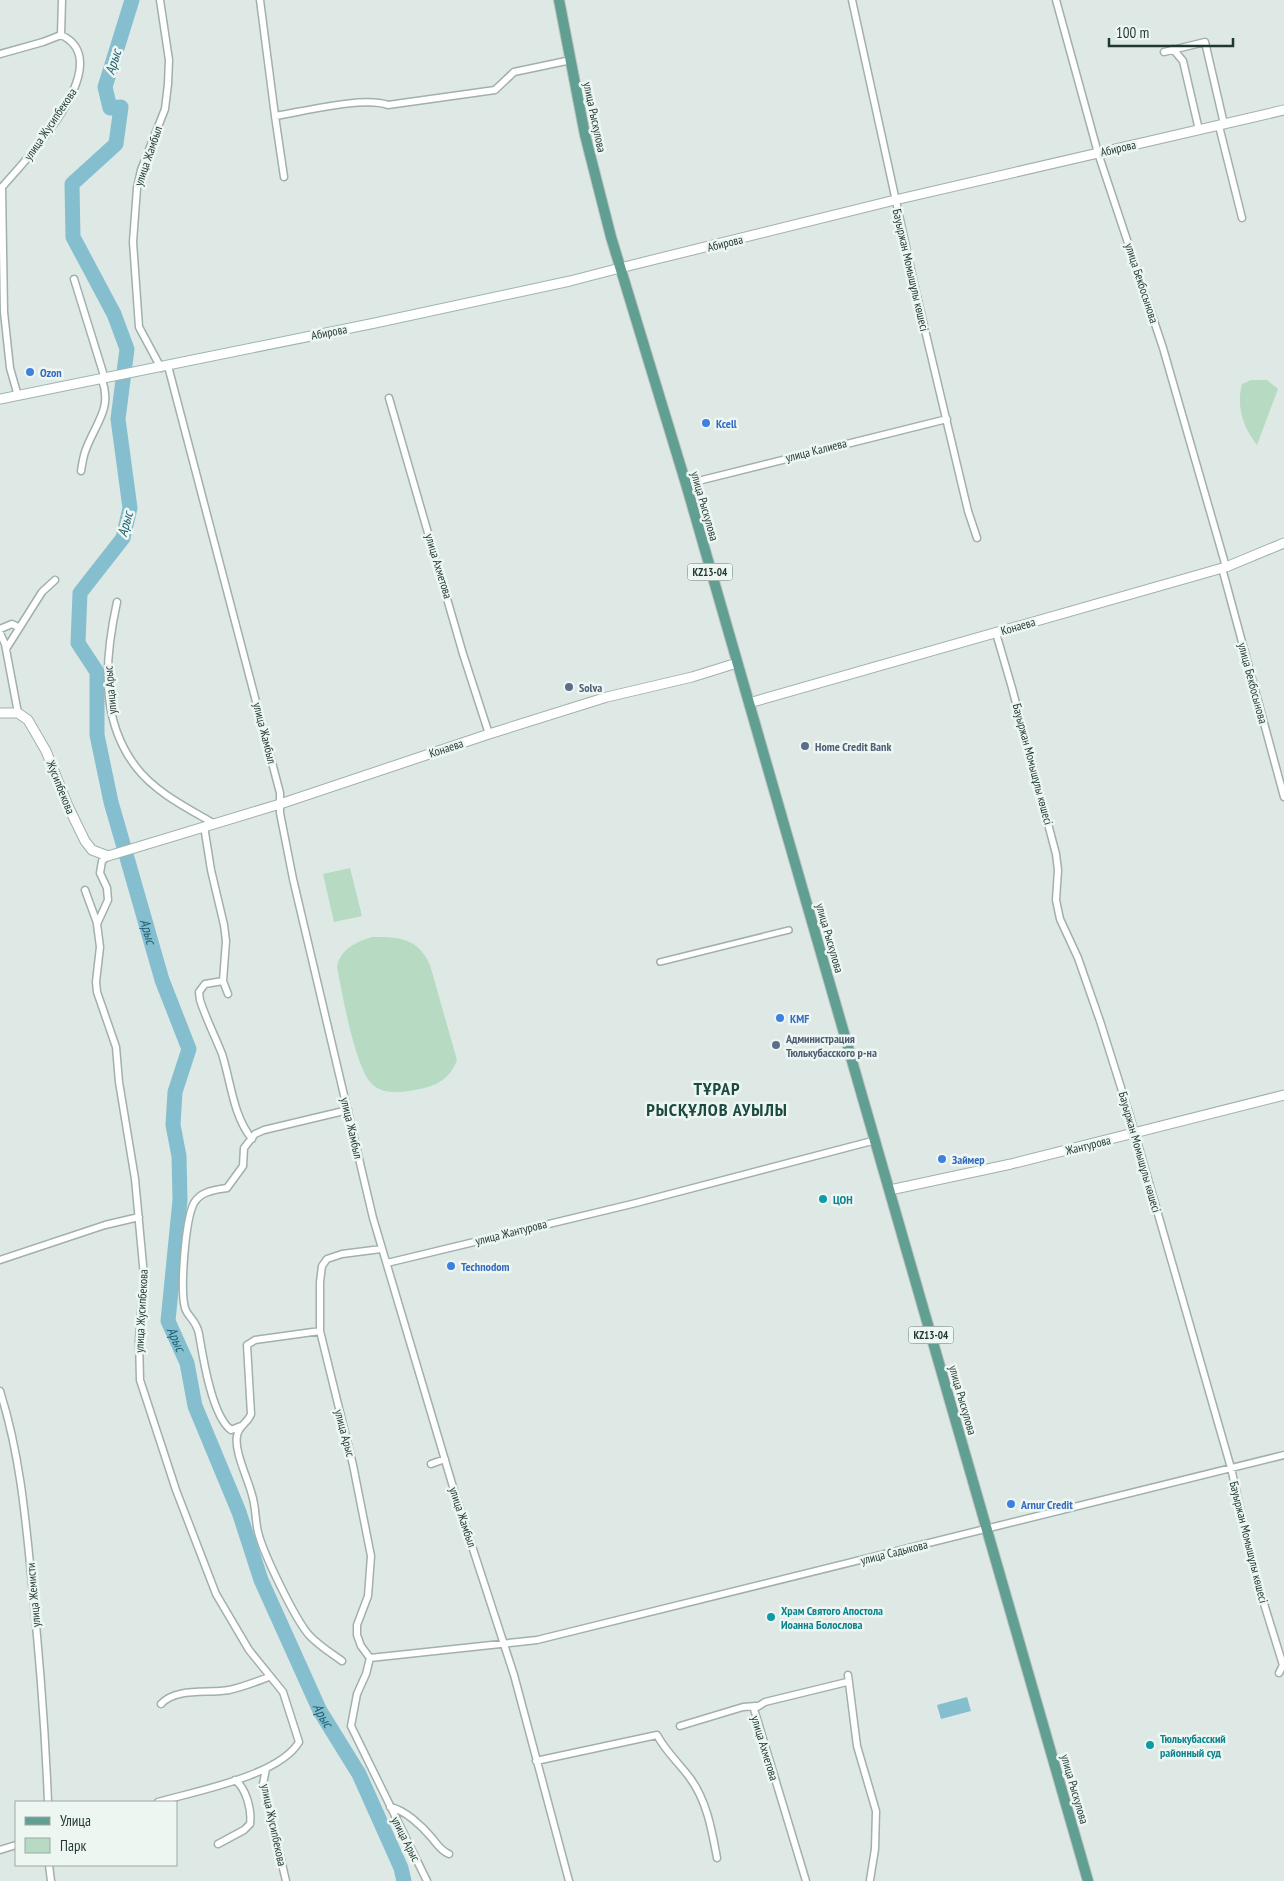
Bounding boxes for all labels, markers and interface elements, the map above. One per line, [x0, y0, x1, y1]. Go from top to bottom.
scale bar [1109, 15, 1233, 47]
text: 100 m [1116, 23, 1149, 42]
water label: Арыс [101, 45, 126, 77]
street label: улица Рыскулова [580, 80, 610, 154]
street label: улица Жусипбекова [20, 85, 80, 163]
street label: улица Жамбыл [131, 124, 165, 188]
street label: Абирова [1099, 137, 1138, 159]
street label: Бауыржан Момышұлы көшесі [890, 207, 932, 333]
street label: Абирова [706, 231, 745, 255]
street label: улица Бекбосынова [1122, 241, 1162, 325]
street label: Абирова [310, 321, 348, 343]
place label: Ozon [40, 365, 62, 380]
marker: Ozon [24, 366, 36, 378]
place label: Kcell [716, 416, 737, 431]
marker: Kcell [700, 417, 712, 429]
street label: улица Калиева [784, 435, 848, 465]
street label: улица Рыскулова [688, 469, 722, 543]
water label: Арыс [113, 508, 137, 539]
street label: улица Ахметова [422, 532, 456, 600]
road number: KZ13-04 [688, 564, 732, 580]
street label: Конаева [999, 614, 1037, 638]
street label: улица Бекбосынова [1235, 641, 1271, 725]
street label: улица Арыс [100, 664, 120, 715]
place label: Solva [579, 680, 602, 695]
marker: Solva [563, 681, 575, 693]
street label: улица Жамбыл [250, 701, 280, 765]
street label: Бауыржан Момышұлы көшесі [1010, 702, 1056, 826]
street label: Конаева [427, 735, 465, 761]
place label: Home Credit Bank [815, 739, 891, 754]
marker: Home Credit Bank [799, 740, 811, 752]
street label: Жусипбекова [43, 757, 79, 816]
street label: улица Рыскулова [813, 901, 847, 975]
water label: Арыс [136, 917, 161, 948]
place label: KMF [790, 1011, 809, 1026]
marker: KMF [774, 1012, 786, 1024]
place label: Администрация Тюлькубасского р-на [785, 1031, 877, 1060]
marker: Администрация Тюлькубасского р-на [770, 1039, 782, 1051]
district label: ТҰРАР РЫСҚҰЛОВ АУЫЛЫ [646, 1077, 788, 1121]
street label: Бауыржан Момышұлы көшесі [1116, 1090, 1164, 1214]
street label: улица Жамбыл [338, 1096, 366, 1160]
street label: Жантурова [1063, 1132, 1112, 1158]
place label: Займер [952, 1152, 985, 1167]
marker: Займер [936, 1153, 948, 1165]
place label: ЦОН [833, 1192, 853, 1207]
marker: ЦОН [817, 1193, 829, 1205]
street label: улица Жантурова [474, 1216, 549, 1248]
place label: Technodom [461, 1259, 510, 1274]
marker: Technodom [445, 1260, 457, 1272]
street label: улица Жусипбекова [131, 1269, 151, 1353]
water label: Арыс [163, 1324, 190, 1356]
road number: KZ13-04 [908, 1326, 954, 1344]
street label: улица Рыскулова [946, 1363, 980, 1437]
street label: улица Арыс [331, 1408, 359, 1459]
street label: Бауыржан Момышұлы көшесі [1227, 1479, 1271, 1605]
street label: улица Жамбыл [446, 1485, 480, 1549]
place label: Arnur Credit [1020, 1497, 1073, 1512]
marker: Arnur Credit [1005, 1498, 1017, 1510]
street label: улица Садыкова [859, 1536, 929, 1568]
street label: улица Жемисти [23, 1562, 43, 1628]
place label: Храм Святого Апостола Иоанна Болослова [781, 1603, 883, 1632]
marker: Храм Святого Апостола Иоанна Болослова [765, 1611, 777, 1623]
water label: Арыс [309, 1701, 338, 1733]
street label: улица Ахметова [748, 1714, 782, 1782]
place label: Тюлькубасский районный суд [1160, 1731, 1226, 1760]
marker: Тюлькубасский районный суд [1144, 1739, 1156, 1751]
street label: улица Рыскулова [1058, 1752, 1092, 1826]
street label: улица Жусипбекова [258, 1783, 290, 1868]
legend [15, 1801, 178, 1866]
text: Улица [60, 1811, 91, 1830]
street label: улица Арыс [388, 1814, 424, 1865]
text: Парк [60, 1836, 86, 1855]

